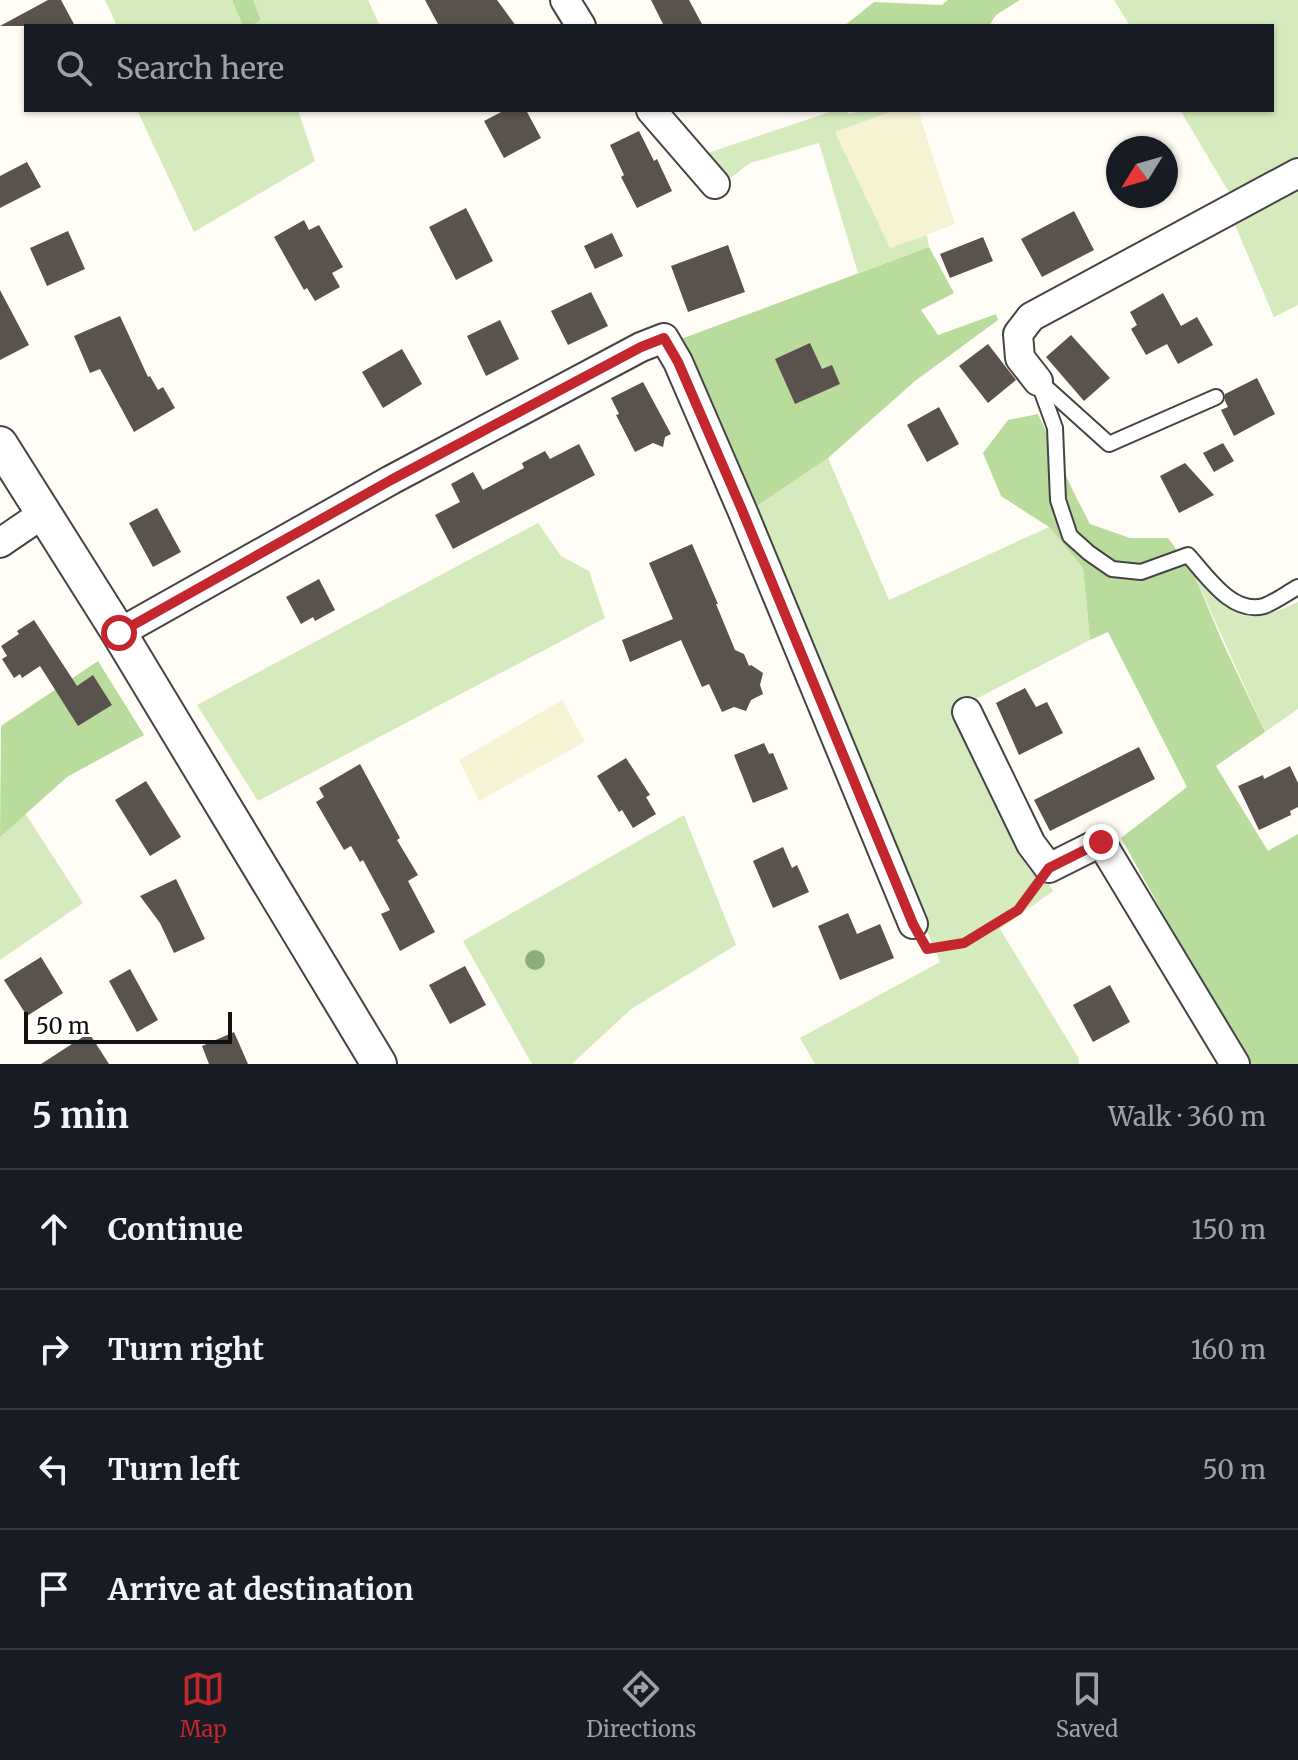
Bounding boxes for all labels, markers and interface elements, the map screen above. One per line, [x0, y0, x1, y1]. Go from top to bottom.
search box [24, 24, 1274, 112]
icon: search [52, 46, 96, 90]
text: Search here [116, 49, 284, 87]
north arrow [1106, 136, 1178, 208]
route start [101, 615, 137, 651]
route end [1083, 824, 1119, 860]
scale bar [24, 1008, 232, 1044]
text: 50 m [36, 1012, 90, 1040]
text: 5 min [32, 1095, 129, 1137]
text: Walk · 360 m [1108, 1100, 1266, 1133]
icon: ahead [32, 1207, 76, 1251]
text: Continue [108, 1210, 243, 1248]
text: 150 m [1192, 1213, 1266, 1246]
icon: right [32, 1327, 76, 1371]
text: Turn right [108, 1330, 264, 1368]
text: 160 m [1191, 1333, 1266, 1366]
icon: left [32, 1447, 76, 1491]
text: Turn left [108, 1450, 240, 1488]
text: 50 m [1202, 1453, 1266, 1486]
icon: arrive [32, 1567, 76, 1611]
text: Arrive at destination [108, 1570, 414, 1608]
tab: Map [180, 1667, 227, 1743]
tab: Directions [586, 1667, 696, 1743]
tab: Saved [1056, 1667, 1118, 1743]

